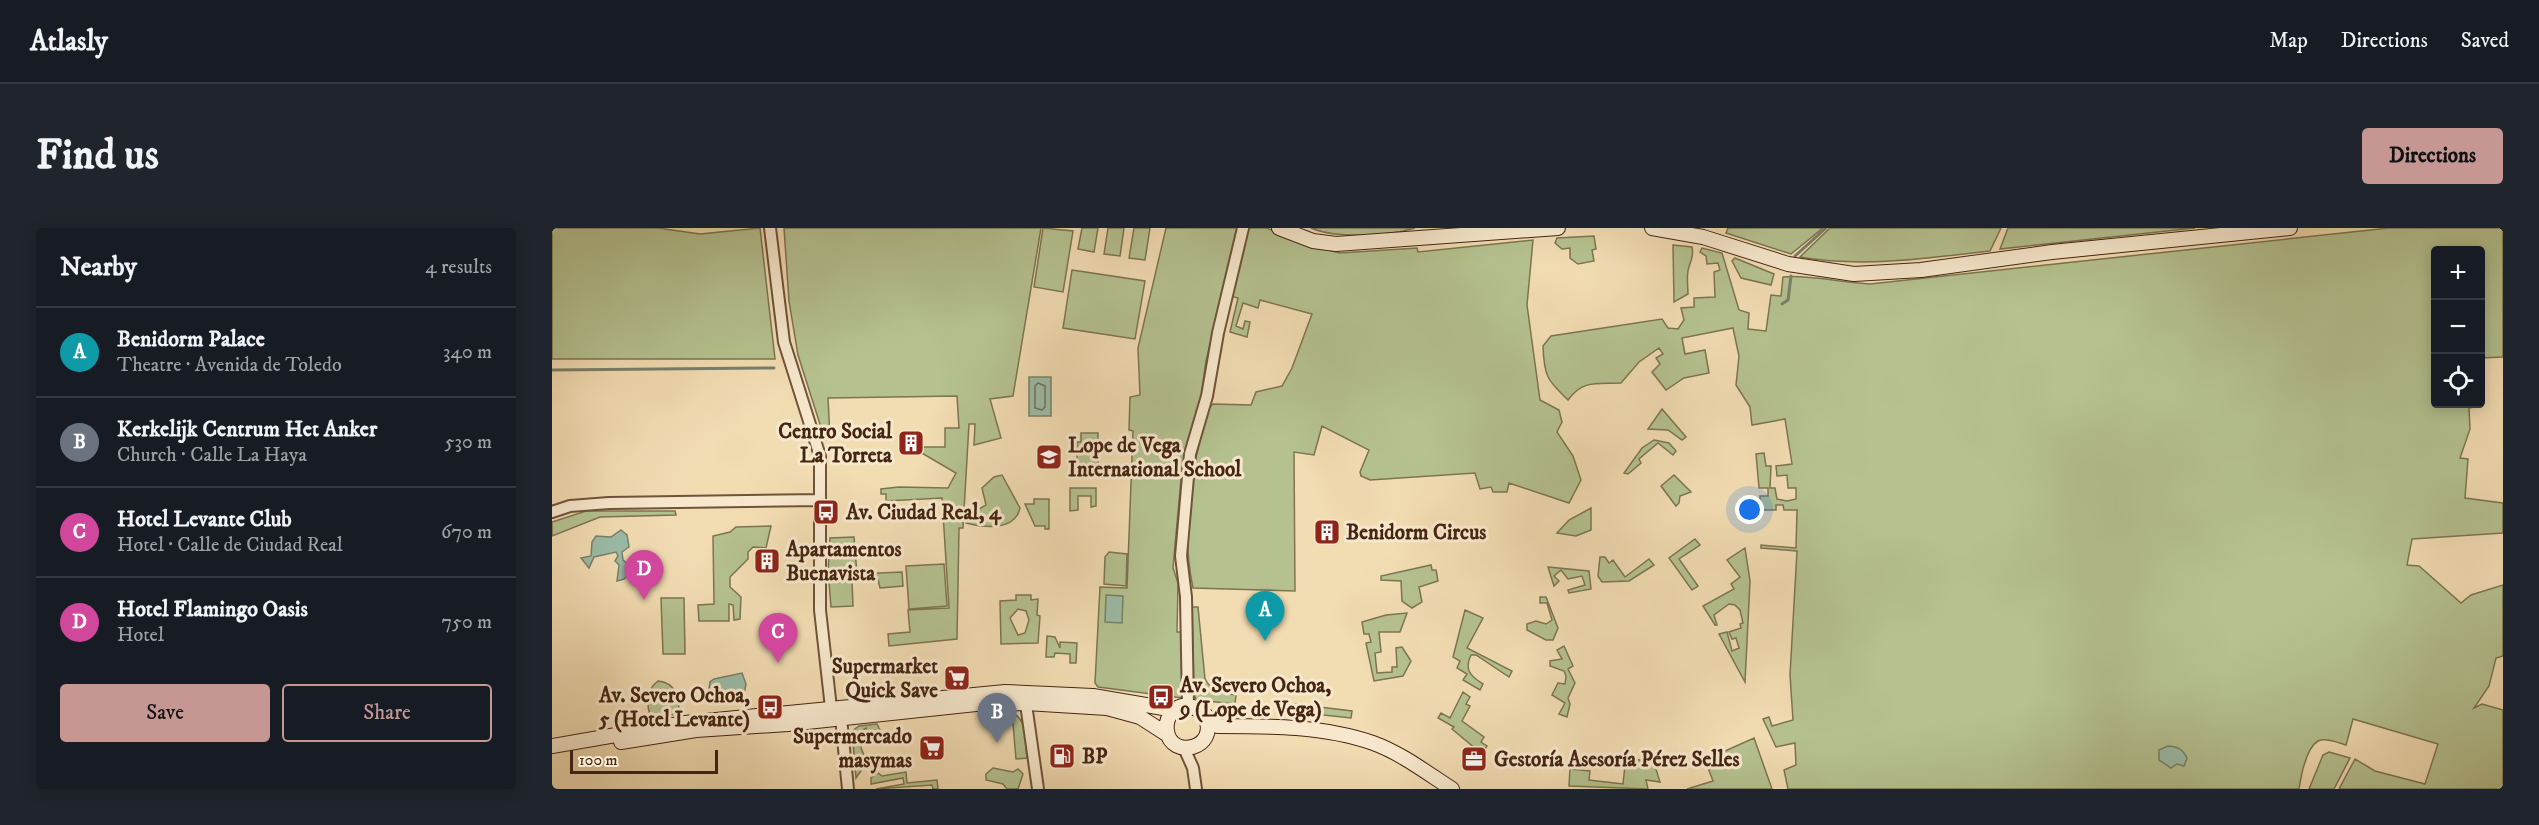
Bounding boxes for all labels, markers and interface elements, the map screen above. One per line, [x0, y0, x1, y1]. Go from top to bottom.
text: Atlasly [30, 24, 108, 59]
text: Map [2269, 28, 2308, 54]
text: Directions [2341, 28, 2428, 54]
text: Saved [2461, 28, 2509, 54]
button: Directions [2362, 128, 2503, 184]
text: Find us [36, 130, 159, 182]
map controls [2431, 246, 2485, 408]
button: + [2431, 246, 2485, 300]
text: Nearby [60, 251, 137, 284]
text: 4 results [425, 255, 492, 280]
button: − [2431, 300, 2485, 354]
text: Benidorm Palace [117, 326, 265, 353]
text: A [73, 340, 86, 365]
text: 340 m [443, 340, 492, 365]
text: Theatre · Avenida de Toledo [117, 353, 342, 378]
button: locate [2431, 354, 2485, 408]
text: Kerkelijk Centrum Het Anker [117, 416, 377, 443]
place label: Centro Social La Torreta [778, 419, 893, 469]
building icon: Centro Social La Torreta [896, 428, 926, 458]
text: B [73, 430, 86, 455]
text: 530 m [445, 430, 492, 455]
place label: Lope de Vega International School [1068, 433, 1242, 483]
school or university icon: Lope de Vega International School [1034, 442, 1064, 472]
text: Church · Calle La Haya [117, 443, 307, 468]
your location [1735, 495, 1764, 524]
bus stop icon: Av. Ciudad Real, 4 [811, 497, 841, 527]
place label: Av. Ciudad Real, 4 [845, 500, 1002, 526]
text: Hotel Levante Club [117, 506, 292, 533]
building icon: Benidorm Circus [1312, 517, 1342, 547]
text: C [73, 520, 86, 545]
text: 670 m [441, 520, 492, 545]
place label: Benidorm Circus [1346, 520, 1486, 546]
text: Hotel · Calle de Ciudad Real [117, 533, 343, 558]
place label: Apartamentos Buenavista [785, 537, 902, 587]
building icon: Apartamentos Buenavista [752, 546, 782, 576]
pin: D [624, 550, 664, 600]
pin: A [1246, 592, 1284, 641]
text: Hotel Flamingo Oasis [117, 596, 308, 623]
text: D [72, 610, 87, 635]
text: 750 m [442, 610, 492, 635]
pin: C [758, 614, 798, 663]
text: Hotel [117, 623, 164, 648]
place label: Supermarket Quick Save [832, 654, 938, 704]
supermarket icon: Supermarket Quick Save [942, 663, 972, 693]
place label: Av. Severo Ochoa, 9 (Lope de Vega) [1178, 673, 1331, 723]
bus stop icon: Av. Severo Ochoa, 9 (Lope de Vega) [1146, 682, 1176, 712]
place label: Av. Severo Ochoa, 5 (Hotel Levante) [598, 683, 750, 733]
button: Save [60, 684, 270, 742]
button: Share [282, 684, 492, 742]
bus stop icon: Av. Severo Ochoa, 5 (Hotel Levante) [755, 692, 785, 722]
pin: B [978, 694, 1016, 743]
place label: Supermercado masymas [793, 724, 912, 774]
supermarket icon: Supermercado masymas [917, 733, 947, 763]
fuel station icon: BP [1047, 741, 1077, 771]
place label: BP [1082, 744, 1108, 770]
office icon: Gestoría Asesoría Pérez Selles [1459, 744, 1489, 774]
scale bar [570, 747, 718, 774]
place label: Gestoría Asesoría Pérez Selles [1494, 747, 1739, 773]
text: 100 m [579, 750, 618, 770]

